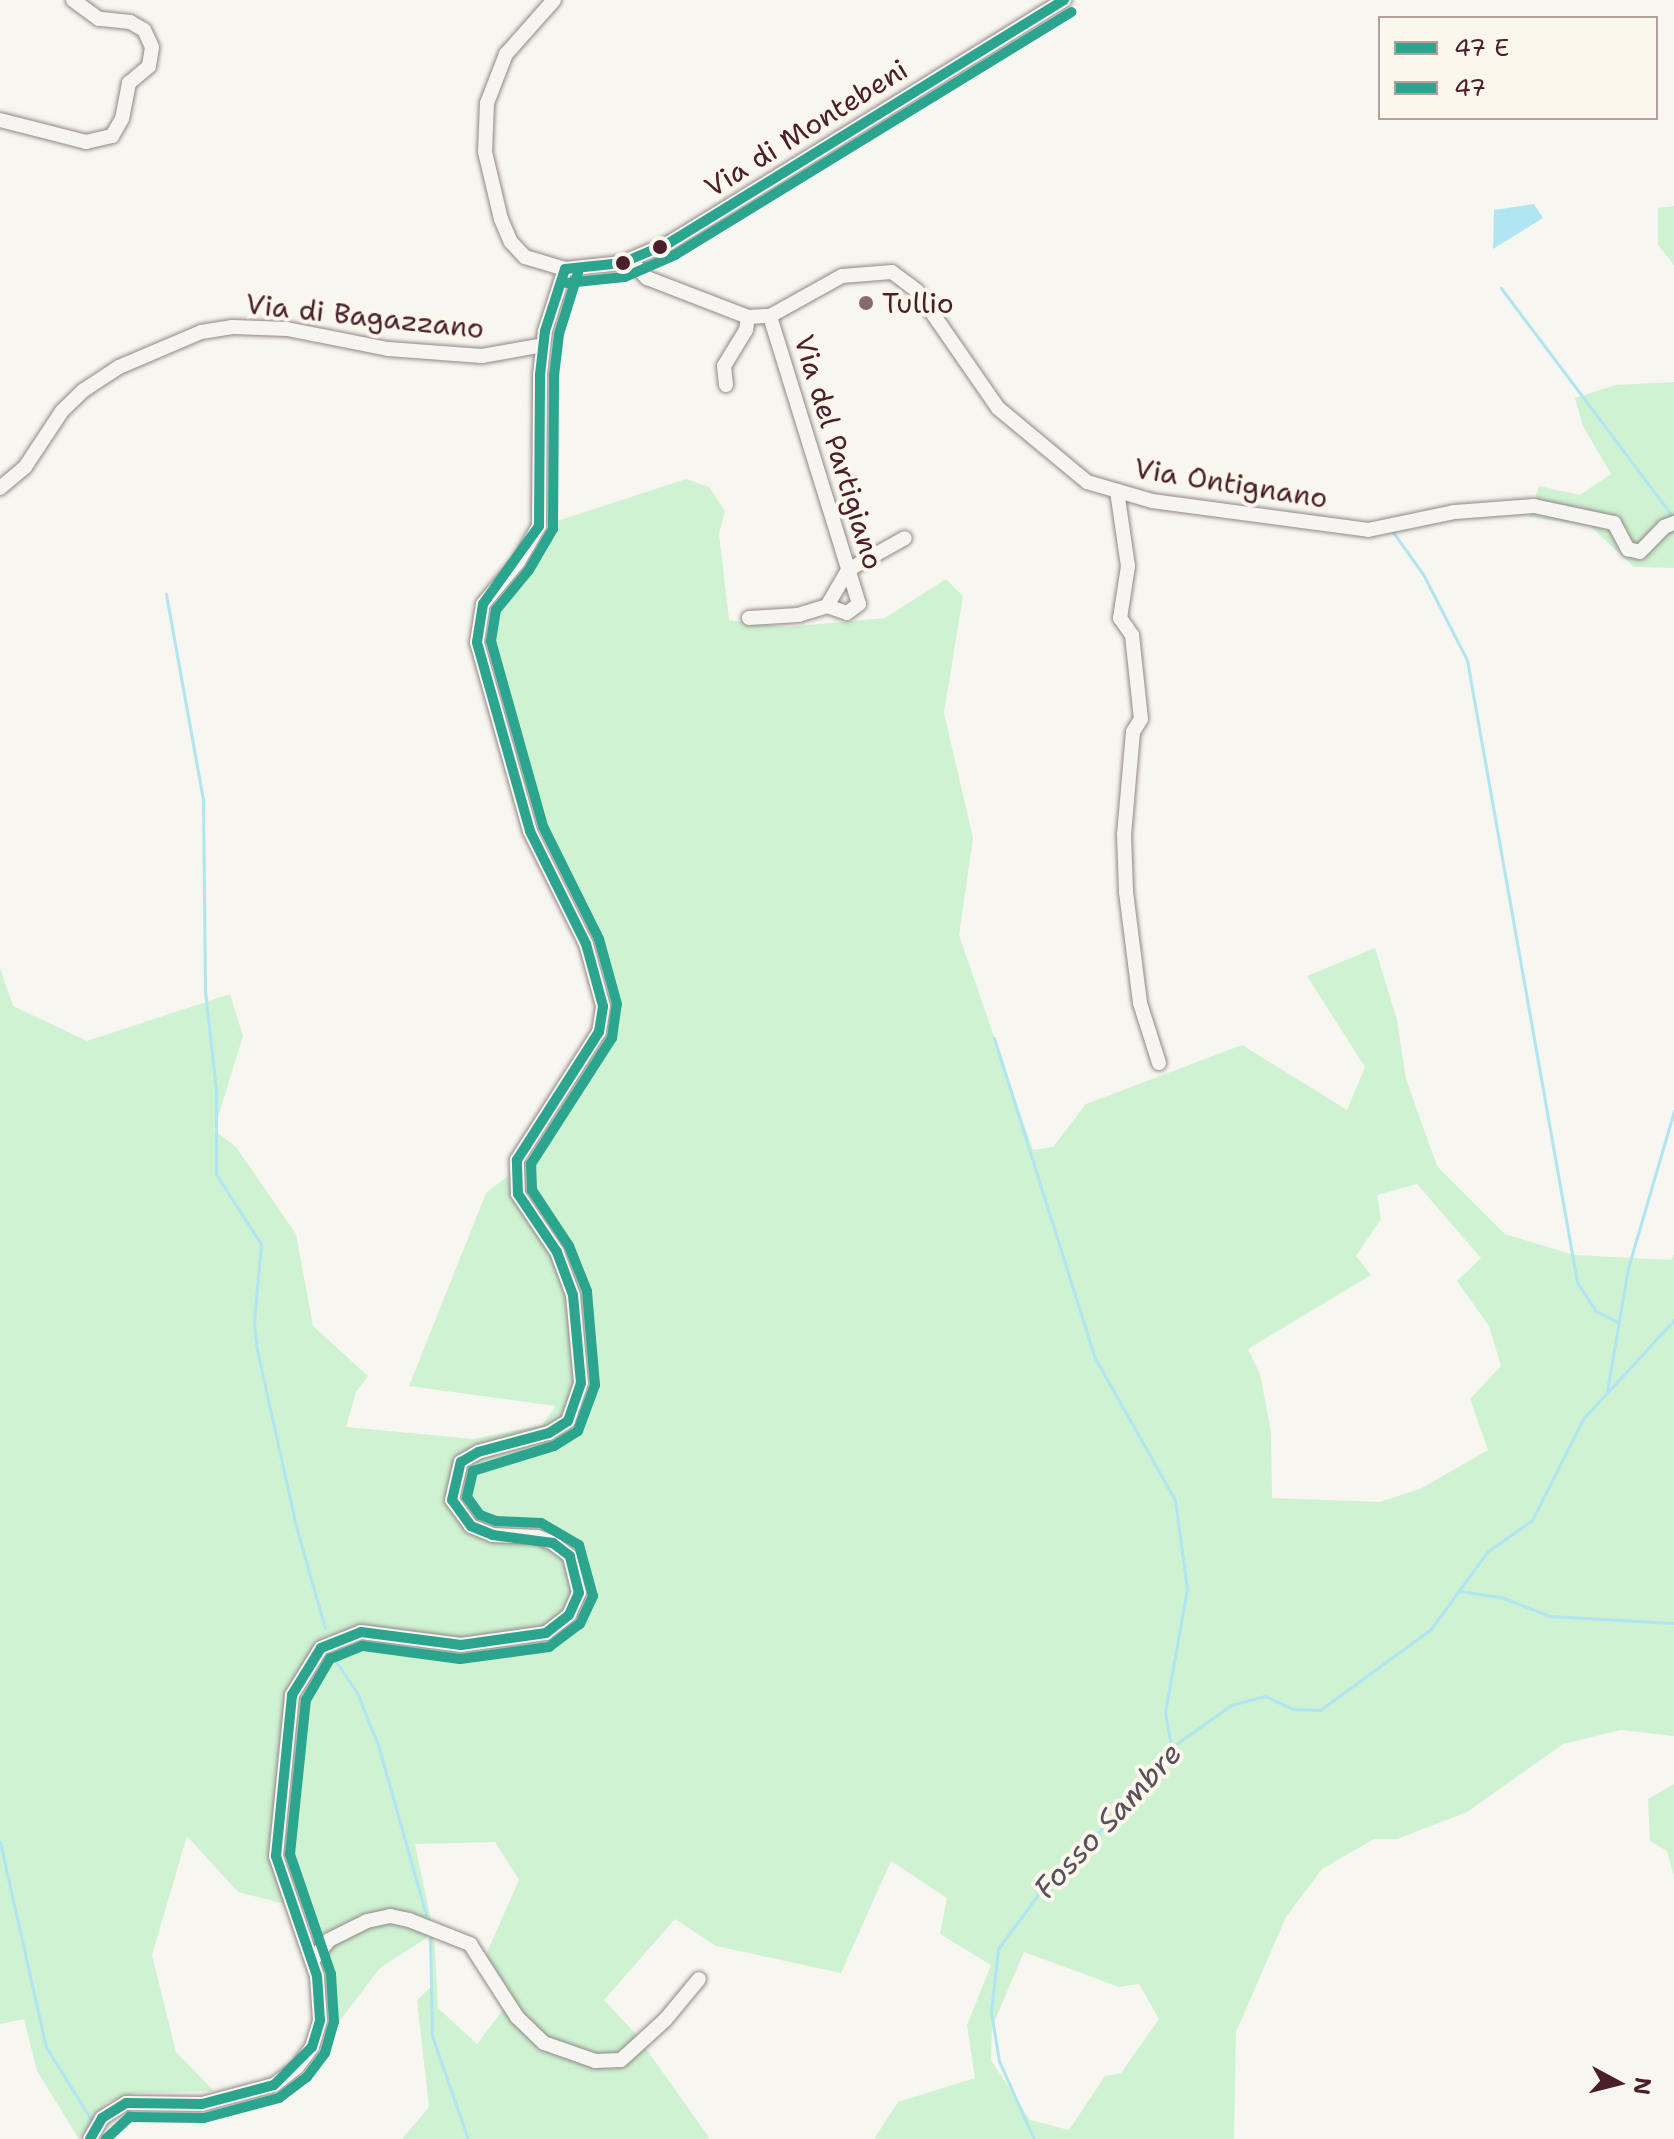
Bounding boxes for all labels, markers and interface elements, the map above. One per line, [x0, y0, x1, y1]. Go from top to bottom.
legend [1378, 16, 1658, 120]
text: 47 E [1454, 32, 1509, 64]
street label: Via di Montebeni [698, 52, 914, 204]
text: 47 [1454, 72, 1486, 104]
unlabelled marker [652, 239, 668, 255]
unlabelled marker [615, 255, 631, 271]
place label: Tullio [882, 286, 954, 320]
street label: Via di Bagazzano [244, 287, 486, 345]
marker: Tullio [857, 294, 875, 312]
street label: Via del Partigiano [787, 331, 891, 573]
street label: Via Ontignano [1132, 451, 1330, 515]
water label: Fosso Sambre [1027, 1736, 1189, 1906]
north arrow [1578, 2043, 1658, 2123]
text: N [1627, 2076, 1658, 2096]

